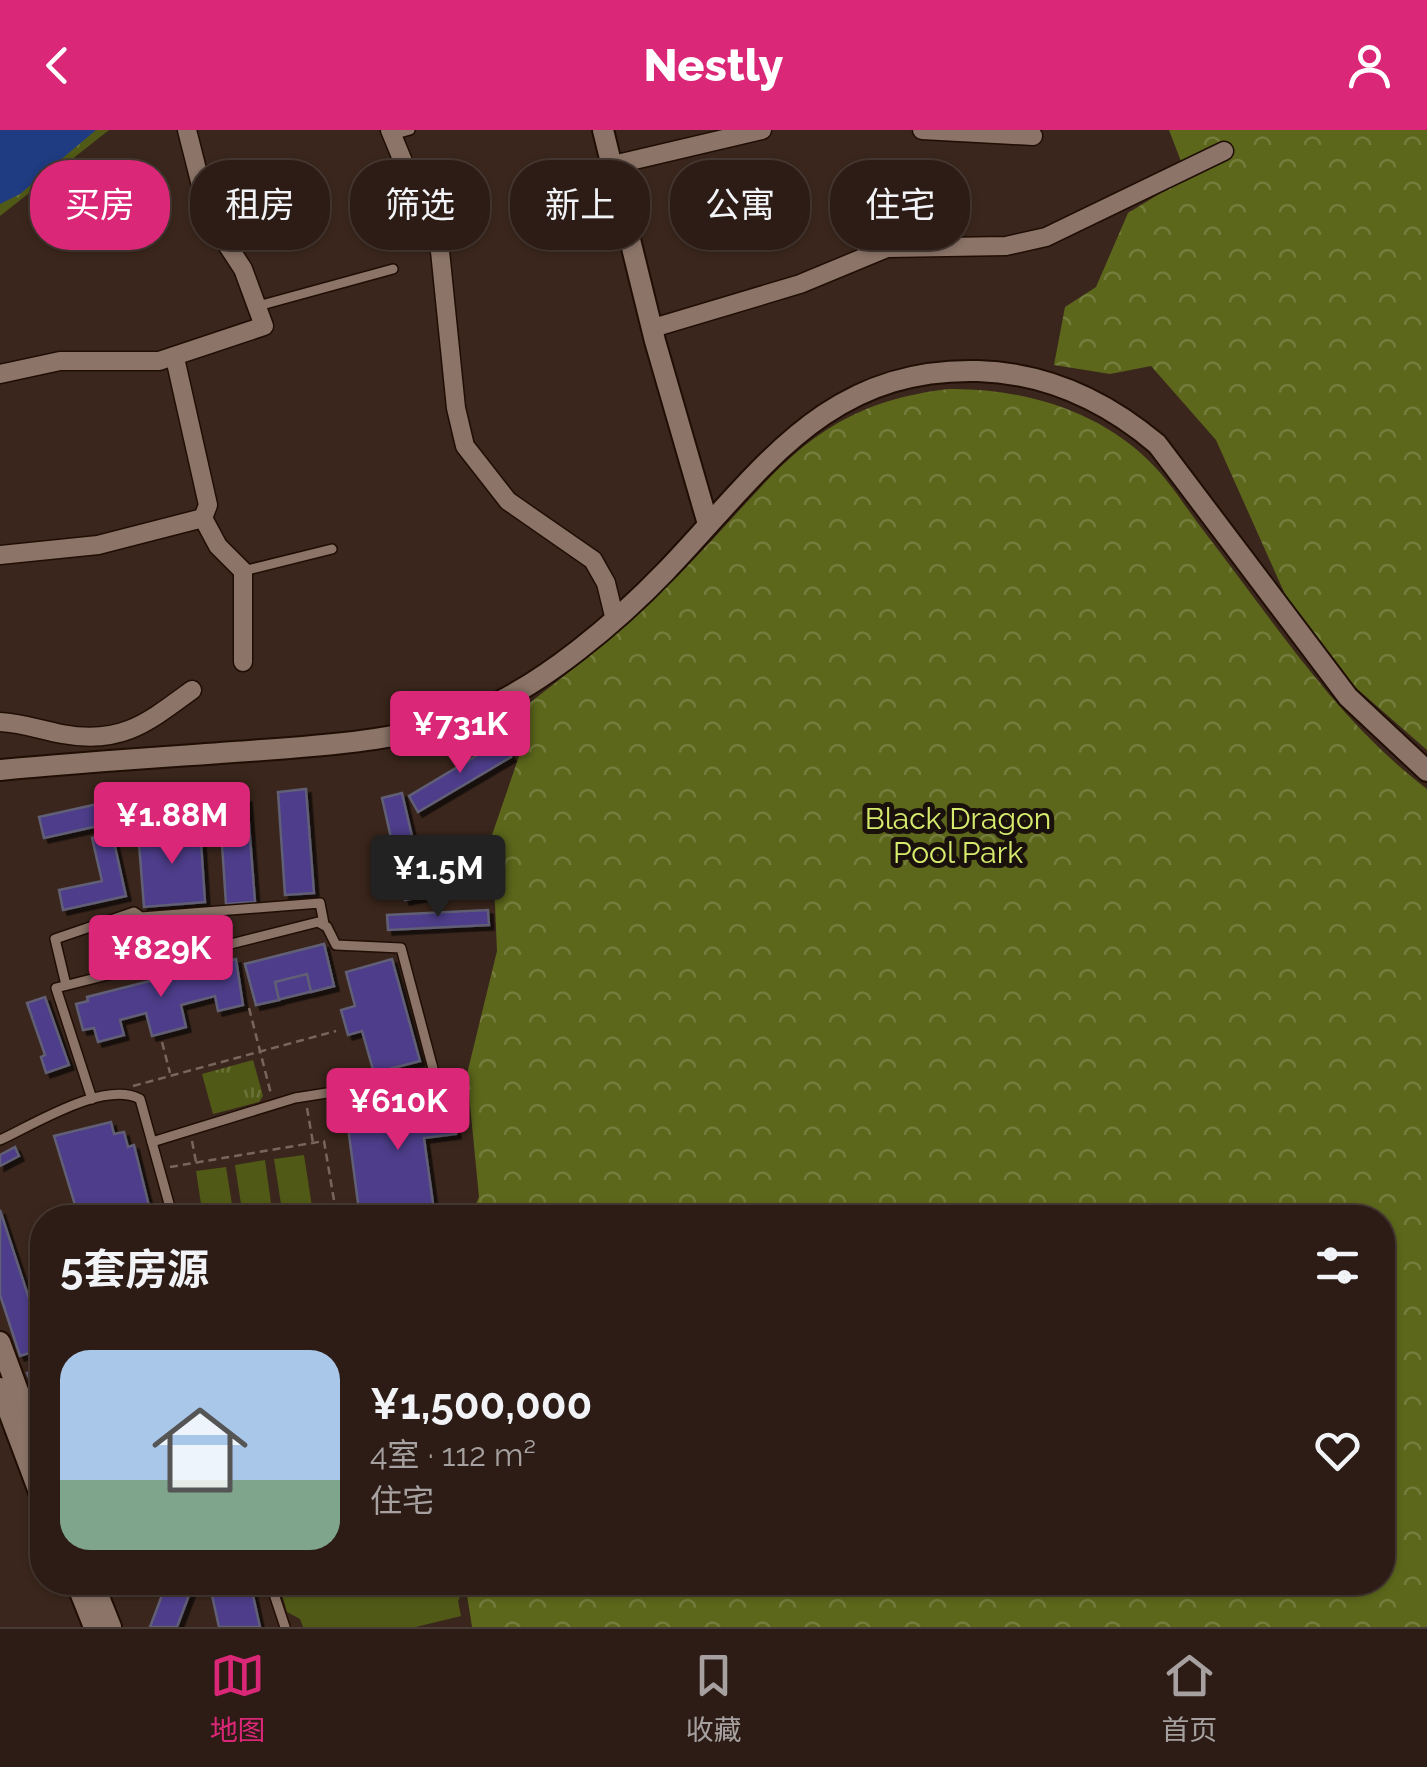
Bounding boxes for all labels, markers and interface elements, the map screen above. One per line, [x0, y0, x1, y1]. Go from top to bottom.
icon: back [30, 38, 85, 93]
icon: person [1342, 38, 1397, 93]
text: Nestly [644, 39, 783, 92]
chip: 买房 [30, 160, 170, 250]
chip: 租房 [190, 160, 330, 250]
chip: 筛选 [350, 160, 490, 250]
chip: 新上 [510, 160, 650, 250]
chip: 公寓 [670, 160, 810, 250]
chip: 住宅 [830, 160, 970, 250]
pin: ¥731K [390, 691, 530, 776]
text: ¥731K [412, 705, 508, 742]
pin: ¥1.88M [91, 782, 253, 867]
text: ¥1.88M [116, 796, 228, 833]
park label: Black Dragon Pool Park [865, 801, 1051, 870]
pin: ¥1.5M [368, 835, 508, 920]
text: ¥1.5M [392, 849, 484, 886]
pin: ¥829K [91, 915, 231, 1000]
text: ¥829K [111, 929, 211, 966]
pin: ¥610K [328, 1068, 468, 1153]
text: ¥610K [348, 1082, 448, 1119]
icon: filters [1310, 1238, 1365, 1293]
text: 5套房源 [60, 1245, 209, 1294]
text: ¥1,500,000 [370, 1380, 592, 1429]
icon: home [140, 1390, 260, 1510]
icon: heart [1310, 1423, 1365, 1478]
text: 4室 · 112 m² [370, 1436, 536, 1473]
text: 住宅 [370, 1482, 434, 1519]
tab: 地图 [210, 1648, 266, 1748]
tab: 收藏 [685, 1648, 741, 1748]
tab: 首页 [1161, 1648, 1217, 1748]

